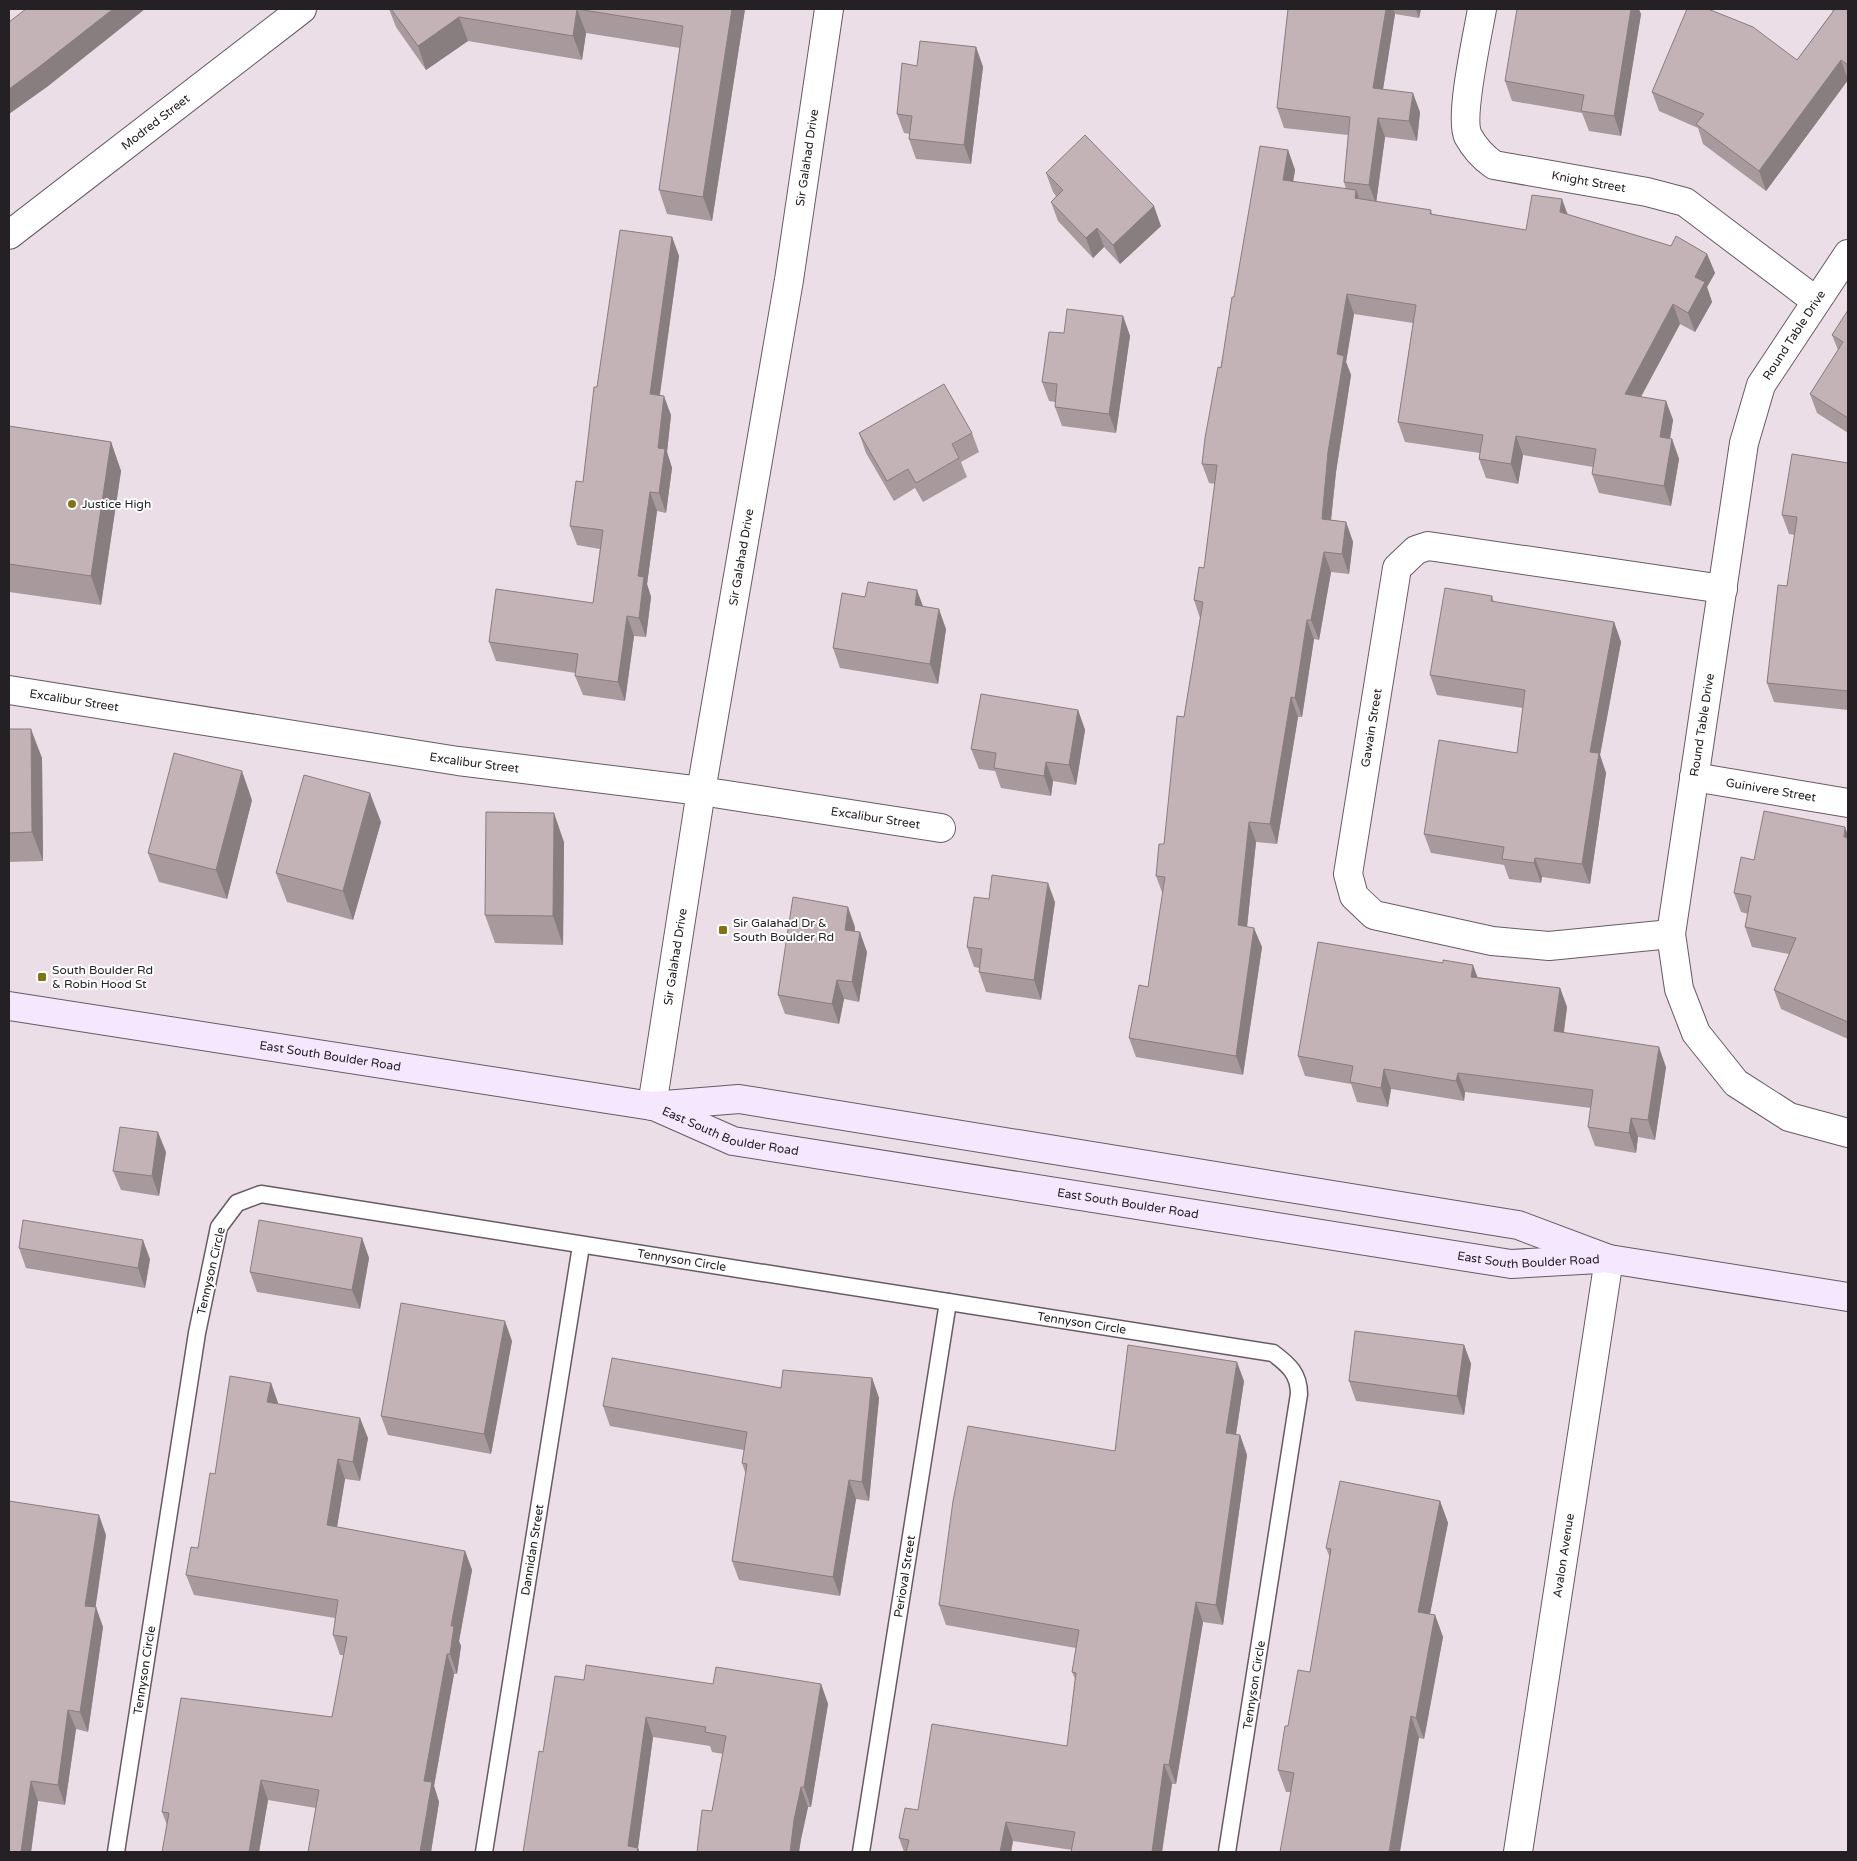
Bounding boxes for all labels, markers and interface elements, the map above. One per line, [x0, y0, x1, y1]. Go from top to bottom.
street label: Modred Street [119, 91, 193, 153]
street label: Sir Galahad Drive [793, 108, 821, 207]
street label: Knight Street [1550, 168, 1627, 195]
street label: Round Table Drive [1760, 287, 1828, 383]
place label: Justice High [82, 497, 151, 511]
marker: Justice High [66, 498, 78, 510]
street label: Sir Galahad Drive [726, 508, 757, 607]
street label: Round Table Drive [1687, 672, 1717, 778]
street label: Excalibur Street [29, 686, 120, 714]
street label: Gawain Street [1358, 687, 1385, 768]
street label: Excalibur Street [429, 750, 520, 776]
street label: Guinivere Street [1725, 775, 1818, 805]
street label: Excalibur Street [830, 804, 922, 832]
street label: Sir Galahad Drive [661, 907, 690, 1006]
place label: Sir Galahad Dr & South Boulder Rd [733, 916, 834, 944]
marker: Sir Galahad Dr & South Boulder Rd [717, 924, 729, 936]
place label: South Boulder Rd & Robin Hood St [52, 963, 153, 991]
marker: South Boulder Rd & Robin Hood St [36, 971, 48, 983]
street label: East South Boulder Road [258, 1038, 402, 1074]
street label: East South Boulder Road [660, 1104, 800, 1158]
street label: East South Boulder Road [1056, 1185, 1200, 1222]
street label: Tennyson Circle [194, 1226, 228, 1316]
street label: Tennyson Circle [636, 1246, 727, 1274]
street label: East South Boulder Road [1456, 1249, 1600, 1271]
street label: Tennyson Circle [1036, 1309, 1127, 1337]
street label: Dannidan Street [518, 1503, 547, 1597]
street label: Avalon Avenue [1550, 1512, 1577, 1599]
street label: Perioval Street [891, 1534, 918, 1619]
street label: Tennyson Circle [131, 1625, 158, 1716]
street label: Tennyson Circle [1240, 1639, 1268, 1730]

